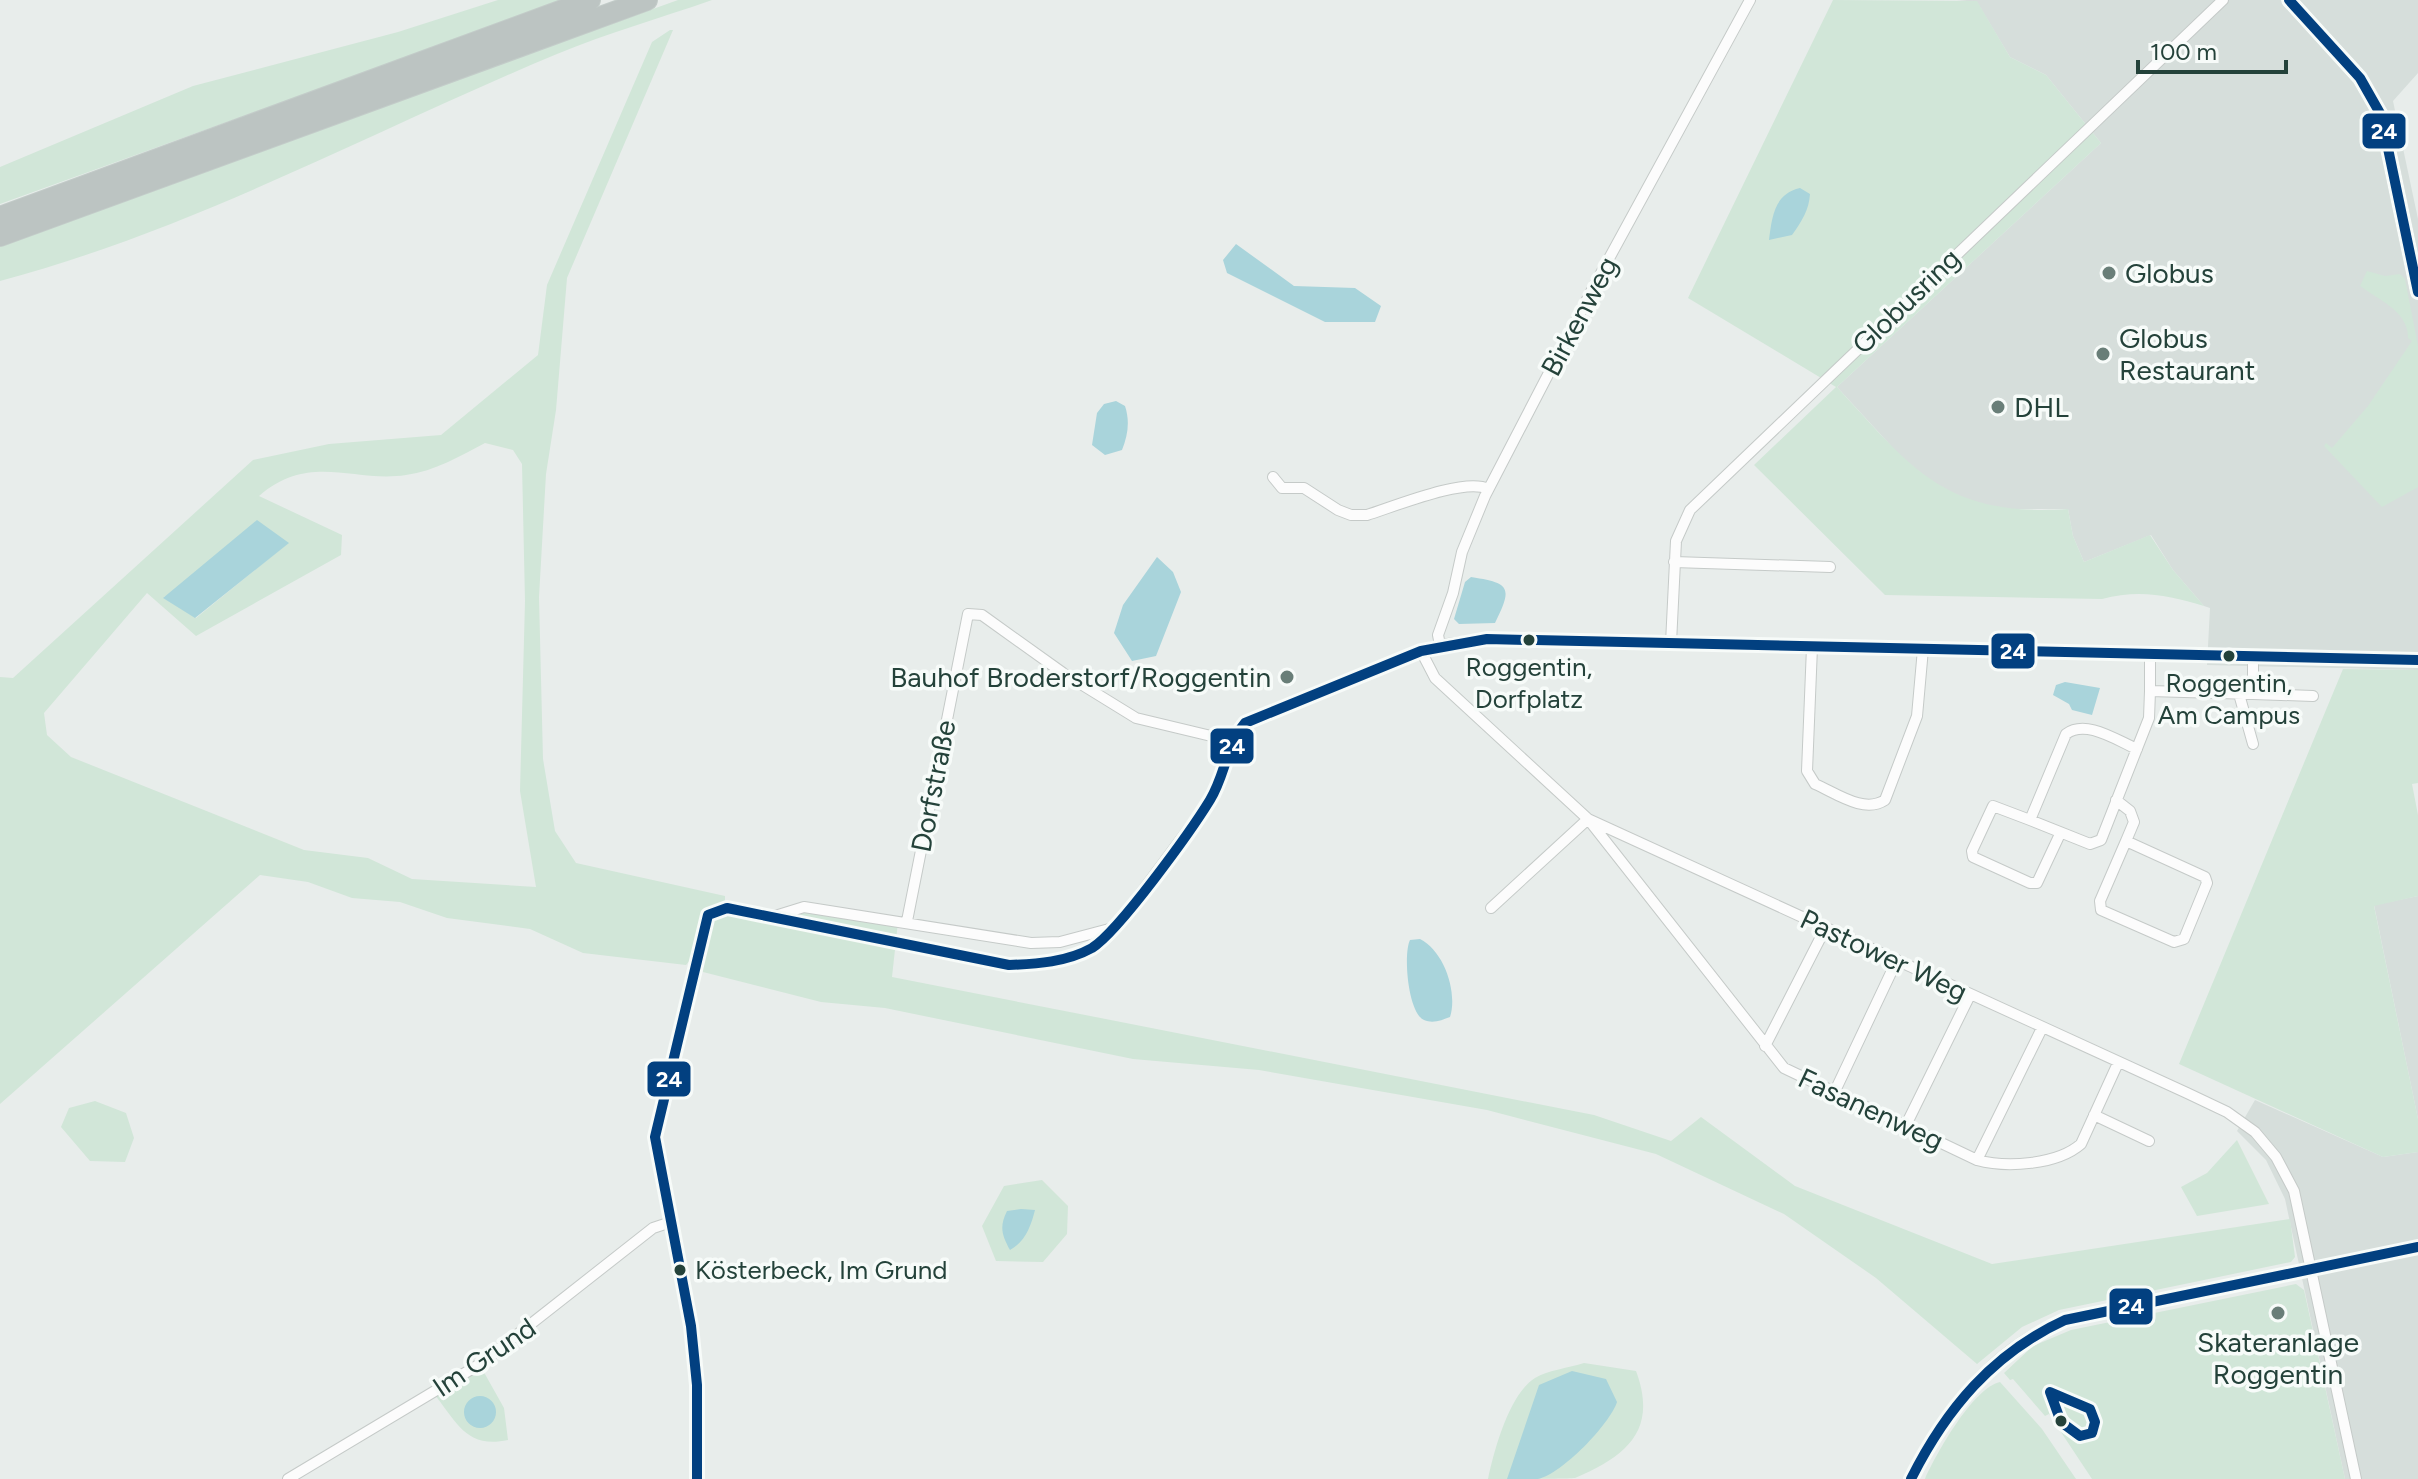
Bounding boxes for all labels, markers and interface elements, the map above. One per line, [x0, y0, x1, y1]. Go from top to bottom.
scale bar [2138, 24, 2286, 74]
text: 100 m [2150, 37, 2217, 66]
line badge: 24 [2361, 112, 2407, 150]
text: 24 [2371, 118, 2397, 145]
street label: Globusring [1845, 241, 1967, 361]
street label: Birkenweg [1533, 250, 1625, 382]
place label: Globus [2125, 256, 2214, 290]
marker: Globus [2100, 264, 2118, 282]
place label: Globus Restaurant [2119, 321, 2255, 387]
marker: Globus Restaurant [2094, 345, 2112, 363]
place label: DHL [2014, 390, 2069, 424]
marker: DHL [1989, 398, 2007, 416]
marker: Roggentin, Dorfplatz [1521, 632, 1537, 648]
line badge: 24 [1990, 632, 2036, 670]
text: 24 [2000, 638, 2026, 665]
marker: Roggentin, Am Campus [2221, 648, 2237, 664]
place label: Roggentin, Dorfplatz [1466, 651, 1592, 715]
place label: Bauhof Broderstorf/Roggentin [890, 660, 1271, 694]
place label: Roggentin, Am Campus [2158, 667, 2300, 731]
marker: Bauhof Broderstorf/Roggentin [1278, 668, 1296, 686]
street label: Dorfstraße [904, 717, 962, 855]
line badge: 24 [1209, 727, 1255, 765]
text: 24 [1219, 733, 1245, 760]
street label: Pastower Weg [1795, 901, 1973, 1009]
line badge: 24 [646, 1060, 692, 1098]
street label: Fasanenweg [1793, 1061, 1949, 1157]
text: 24 [656, 1066, 682, 1093]
place label: Kösterbeck, Im Grund [695, 1254, 947, 1286]
marker: Kösterbeck, Im Grund [672, 1262, 688, 1278]
line badge: 24 [2108, 1287, 2154, 1326]
text: 24 [2118, 1293, 2144, 1320]
marker: Skateranlage Roggentin [2269, 1304, 2287, 1322]
street label: Im Grund [426, 1310, 542, 1404]
place label: Skateranlage Roggentin [2197, 1325, 2359, 1391]
unlabelled marker [2053, 1413, 2069, 1429]

